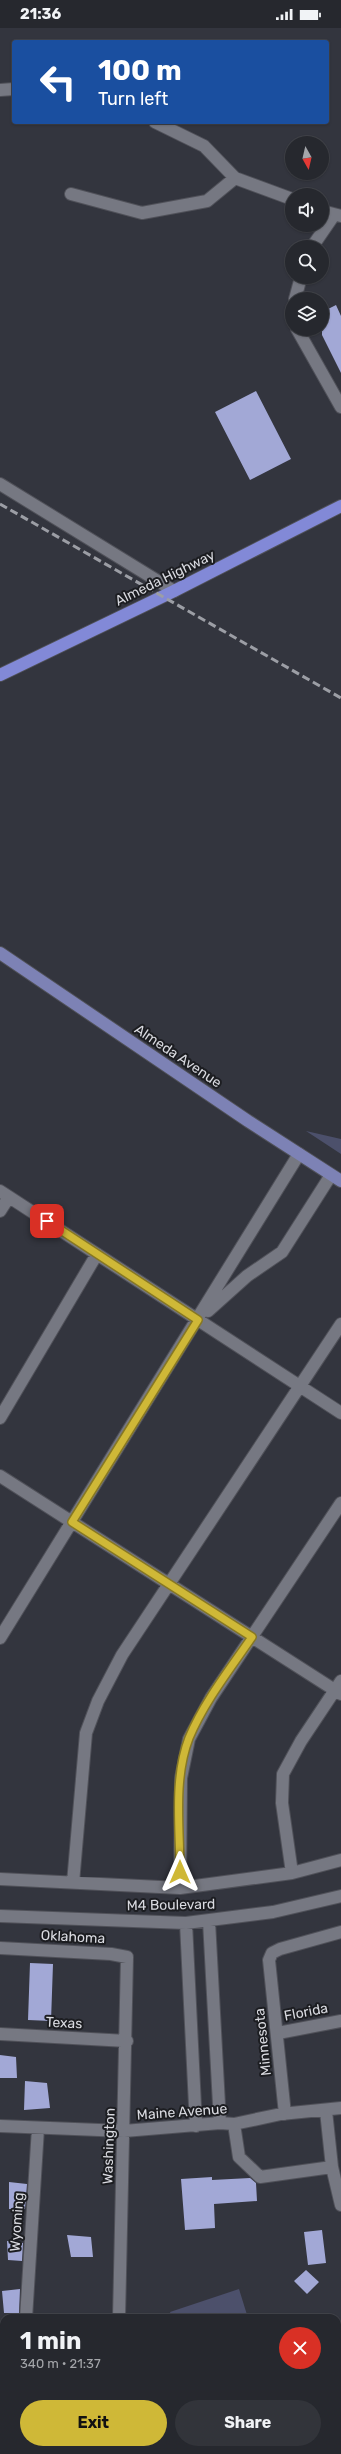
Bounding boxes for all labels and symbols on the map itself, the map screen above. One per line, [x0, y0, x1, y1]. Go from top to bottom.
north arrow [285, 136, 329, 180]
street label: Almeda Highway [112, 546, 218, 610]
street label: Almeda Avenue [131, 1021, 225, 1091]
pin [30, 1204, 64, 1238]
position arrow [159, 1851, 201, 1893]
street label: M4 Boulevard [126, 1896, 216, 1914]
street label: Oklahoma [40, 1927, 106, 1947]
street label: Florida [283, 1999, 329, 2025]
street label: Minnesota [251, 2007, 275, 2077]
street label: Texas [45, 2014, 83, 2032]
street label: Maine Avenue [136, 2100, 228, 2124]
street label: Washington [99, 2107, 119, 2185]
street label: Wyoming [6, 2192, 28, 2252]

